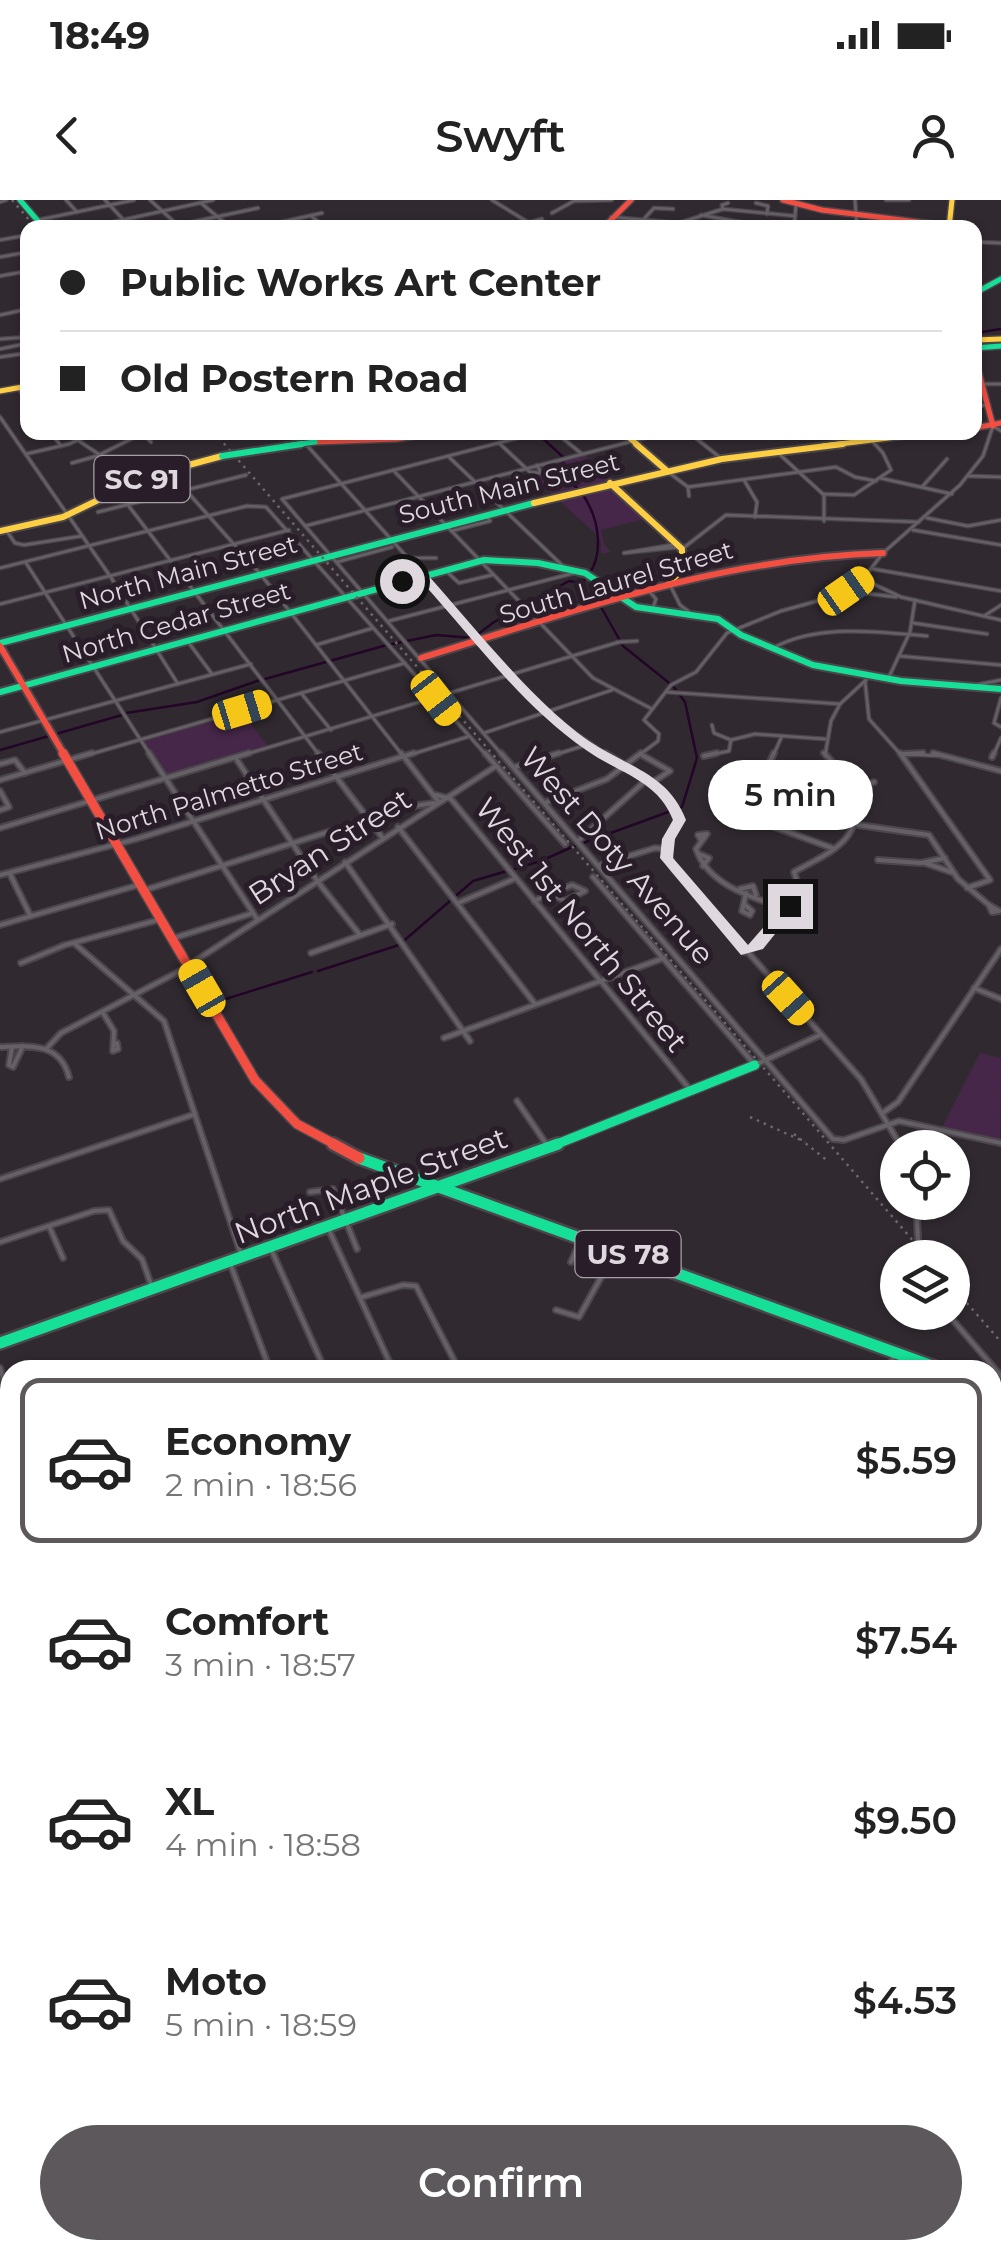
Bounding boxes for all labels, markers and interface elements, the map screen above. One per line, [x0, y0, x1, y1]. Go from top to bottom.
text: 18:49 [50, 12, 150, 59]
icon: back [40, 108, 95, 163]
text: Swyft [435, 108, 566, 163]
icon: person [906, 108, 961, 163]
text: Public Works Art Center [120, 259, 601, 306]
text: Old Postern Road [120, 355, 469, 402]
street label: South Main Street [396, 446, 622, 530]
road number: SC 91 [94, 456, 190, 502]
street label: North Main Street [76, 528, 300, 616]
street label: South Laurel Street [496, 534, 736, 630]
route start [380, 559, 425, 604]
car [813, 562, 879, 620]
street label: North Cedar Street [58, 575, 294, 669]
car [406, 665, 466, 731]
car [209, 687, 275, 733]
street label: North Palmetto Street [92, 736, 366, 846]
street label: West Doty Avenue [513, 739, 722, 972]
callout: 5 min [708, 761, 872, 831]
text: 5 min [744, 775, 837, 814]
street label: Bryan Street [241, 780, 418, 913]
street label: West 1st North Street [467, 790, 695, 1059]
route end [768, 884, 813, 929]
car [174, 955, 230, 1021]
car [757, 966, 819, 1030]
street label: North Maple Street [229, 1119, 512, 1252]
map controls [880, 1130, 970, 1330]
button: locate [880, 1130, 970, 1220]
road number: US 78 [576, 1231, 680, 1277]
button: layers [880, 1240, 970, 1330]
icon: car [45, 1416, 135, 1506]
text: Economy [165, 1418, 351, 1465]
text: $5.59 [856, 1437, 957, 1484]
text: 2 min · 18:56 [165, 1465, 357, 1504]
icon: car [45, 1596, 135, 1686]
text: Comfort [165, 1598, 329, 1645]
text: $7.54 [855, 1617, 957, 1664]
text: 3 min · 18:57 [165, 1645, 356, 1684]
icon: car [45, 1776, 135, 1866]
text: XL [165, 1778, 214, 1825]
text: $9.50 [853, 1797, 957, 1844]
text: 4 min · 18:58 [165, 1825, 361, 1864]
icon: car [45, 1956, 135, 2046]
text: Moto [165, 1958, 267, 2005]
text: $4.53 [853, 1977, 957, 2024]
text: 5 min · 18:59 [165, 2005, 357, 2044]
button: Confirm [40, 2125, 962, 2240]

